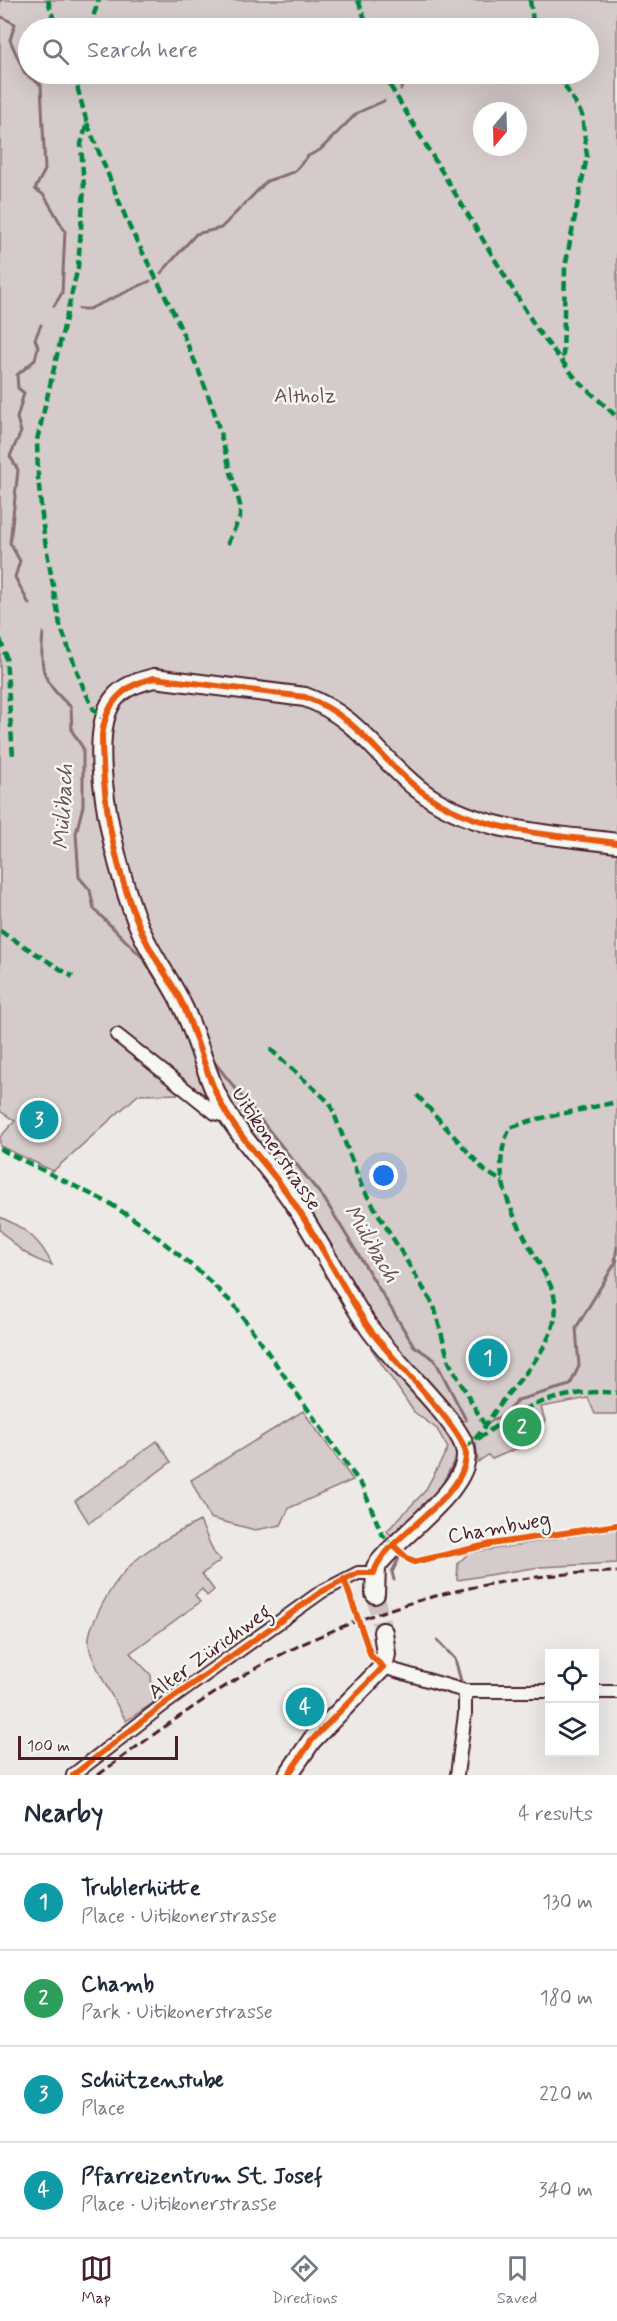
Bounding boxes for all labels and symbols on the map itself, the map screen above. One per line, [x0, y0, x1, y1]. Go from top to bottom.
north arrow [473, 102, 527, 156]
park label: Altholz [274, 382, 336, 410]
water label: Mülibach [48, 763, 80, 851]
street label: Uitikonerstrasse [224, 1082, 328, 1216]
pin: 3 [20, 1098, 58, 1142]
your location [369, 1161, 398, 1190]
water label: Mülibach [337, 1200, 405, 1288]
pin: 1 [468, 1336, 508, 1380]
pin: 2 [502, 1404, 542, 1450]
street label: Chambweg [445, 1505, 553, 1552]
street label: Alter Zürichweg [143, 1598, 278, 1708]
pin: 4 [286, 1684, 324, 1730]
scale bar [18, 1733, 178, 1760]

